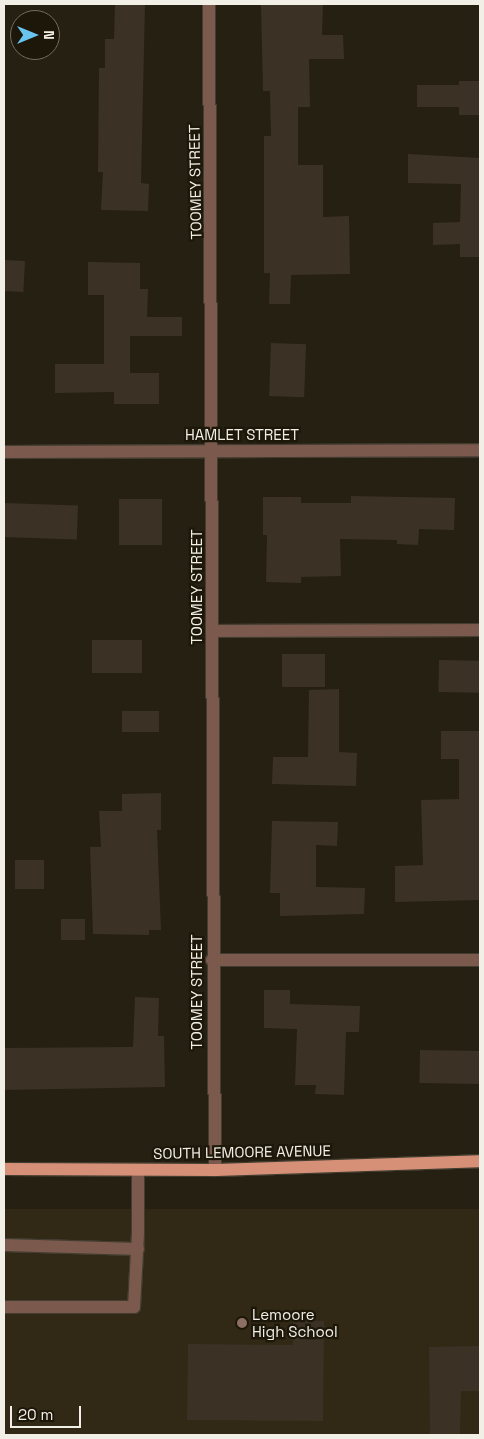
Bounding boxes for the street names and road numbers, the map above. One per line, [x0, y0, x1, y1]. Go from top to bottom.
street label: TOOMEY STREET [185, 124, 205, 240]
street label: HAMLET STREET [185, 426, 299, 444]
street label: TOOMEY STREET [188, 529, 206, 645]
street label: TOOMEY STREET [188, 934, 206, 1050]
street label: SOUTH LEMOORE AVENUE [153, 1141, 331, 1163]

